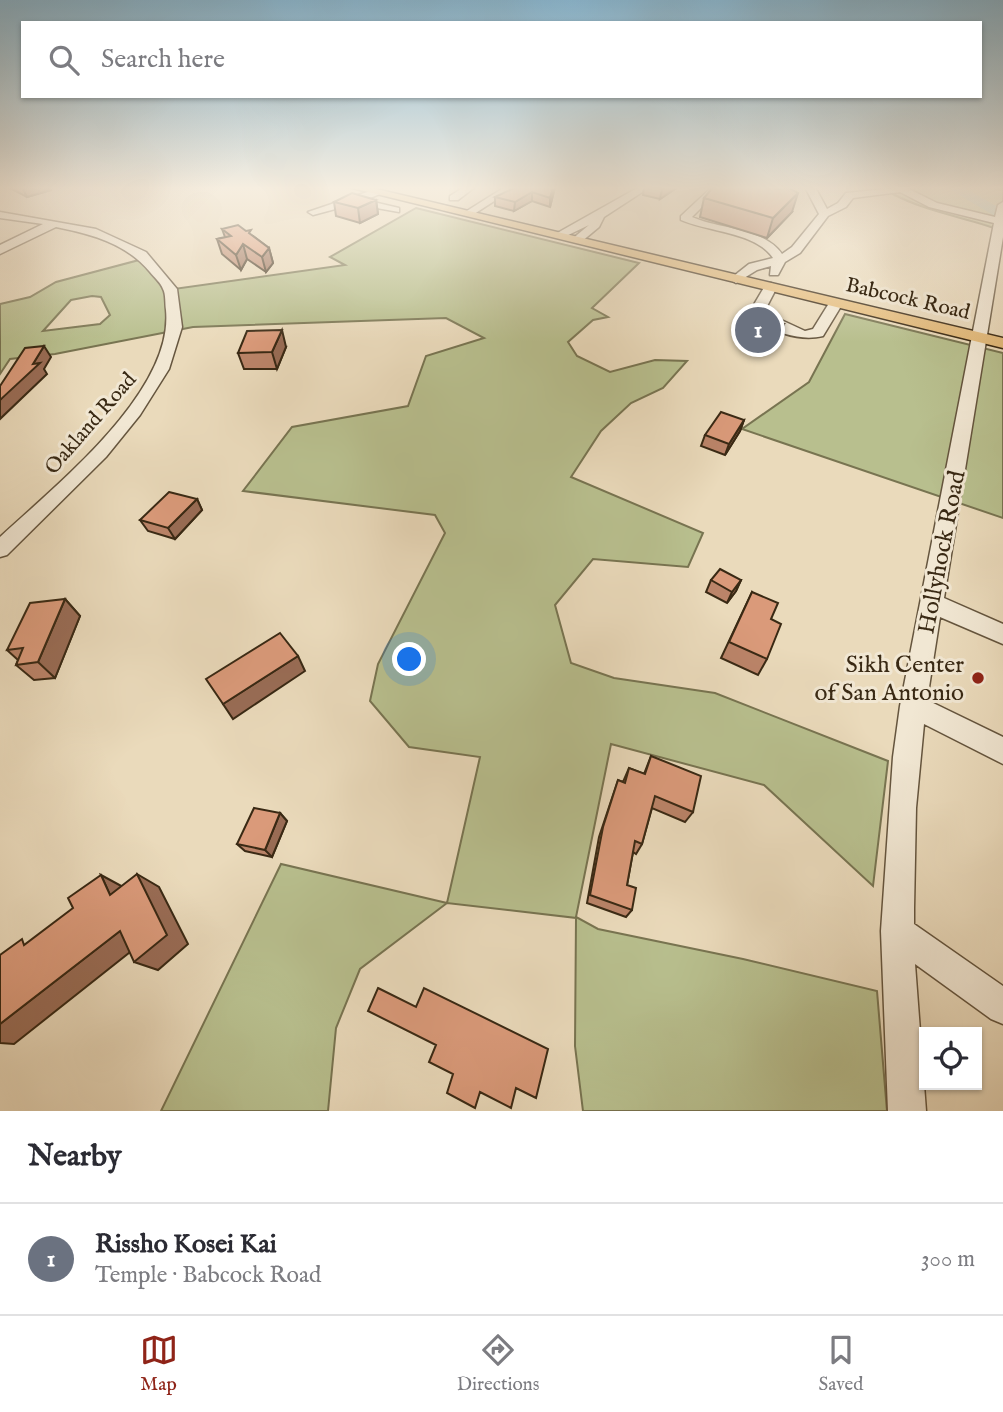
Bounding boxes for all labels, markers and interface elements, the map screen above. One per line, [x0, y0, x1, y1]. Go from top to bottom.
search box [21, 21, 982, 98]
icon: search [45, 41, 83, 79]
text: Search here [101, 43, 225, 76]
street label: Babcock Road [843, 272, 973, 327]
pin: 1 [735, 304, 781, 356]
street label: Oakland Road [39, 367, 143, 481]
street label: Hollyhock Road [911, 468, 974, 637]
your location [392, 642, 426, 676]
place label: Sikh Center of San Antonio [815, 650, 964, 709]
marker: Sikh Center of San Antonio [970, 670, 986, 686]
map controls [919, 1027, 982, 1090]
button: locate [919, 1027, 982, 1090]
text: Nearby [28, 1138, 121, 1176]
text: Rissho Kosei Kai [95, 1228, 277, 1261]
text: 1 [47, 1245, 55, 1274]
text: 300 m [921, 1245, 975, 1274]
text: Temple · Babcock Road [95, 1261, 321, 1290]
tab: Map [140, 1331, 178, 1397]
tab: Directions [457, 1331, 539, 1397]
tab: Saved [818, 1331, 863, 1397]

